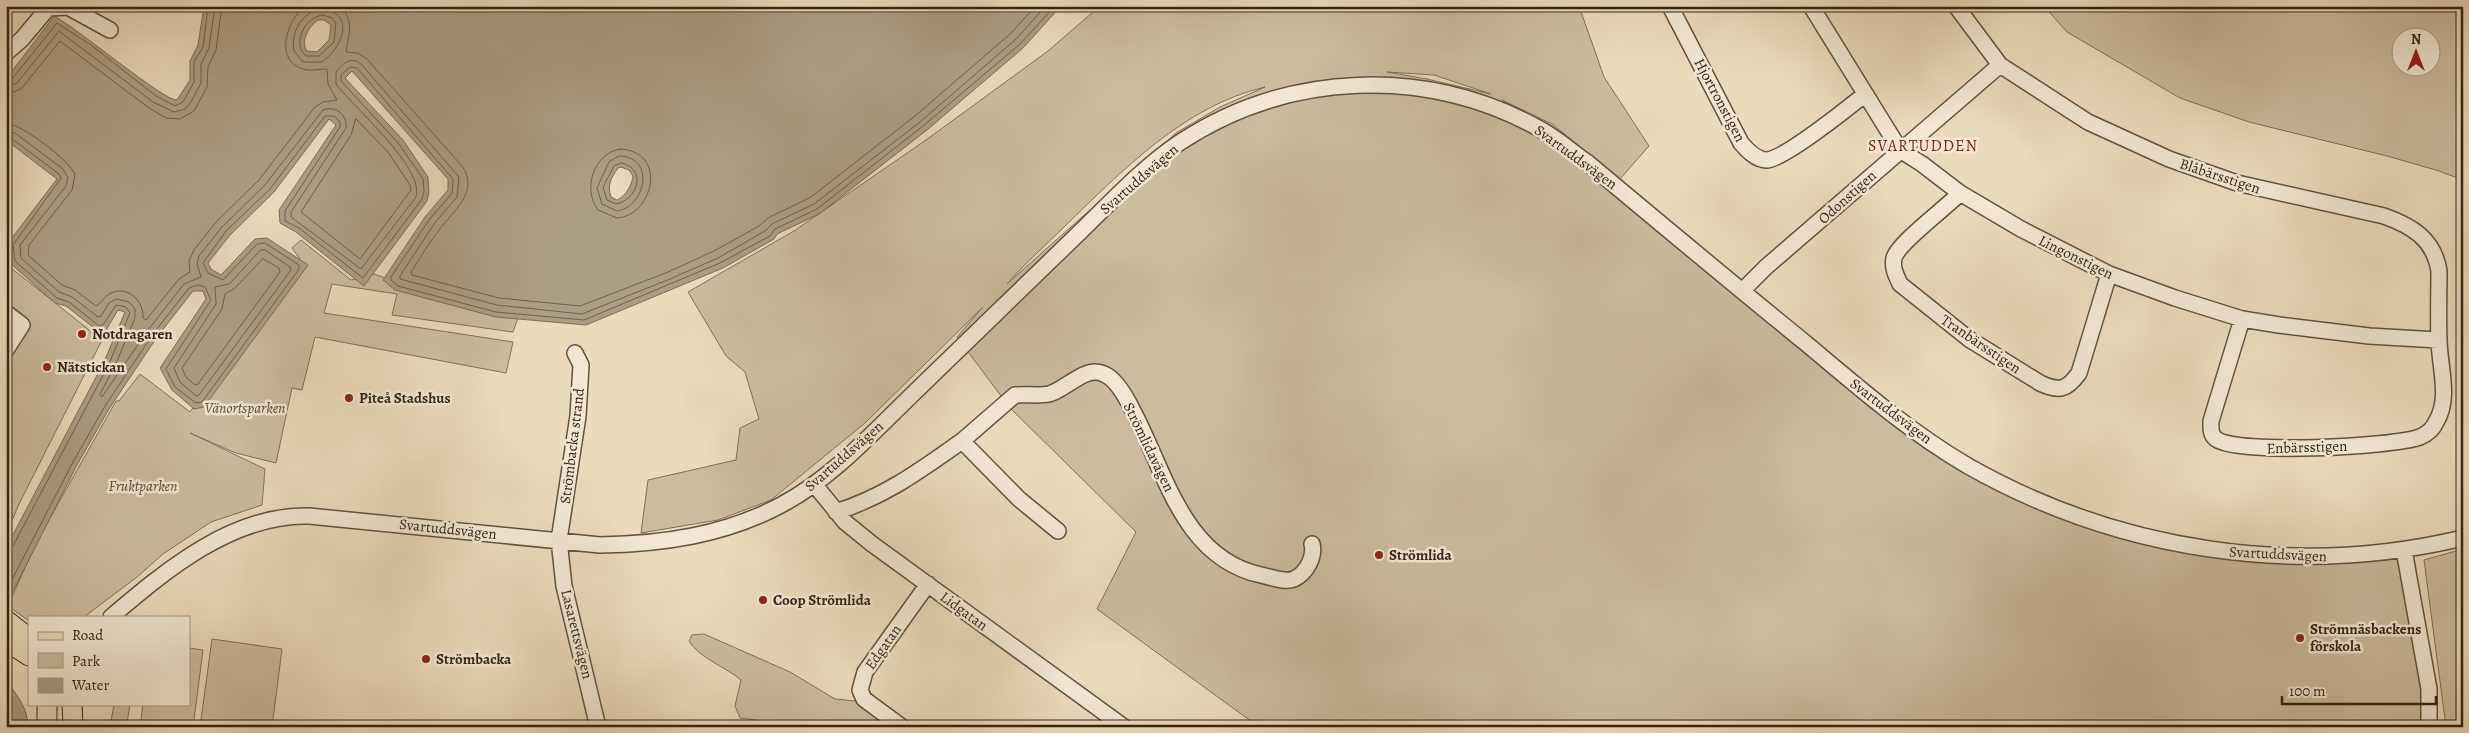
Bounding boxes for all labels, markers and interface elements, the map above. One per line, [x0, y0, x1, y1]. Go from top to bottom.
north arrow [2392, 28, 2442, 78]
text: N [2411, 30, 2421, 49]
street label: Hjortronstigen [1690, 55, 1750, 145]
street label: Svartuddsvägen [1531, 120, 1621, 194]
district label: SVARTUDDEN [1868, 135, 1978, 157]
street label: Svartuddsvägen [1095, 139, 1183, 219]
street label: Blåbärsstigen [2177, 154, 2263, 198]
street label: Odonstigen [1814, 166, 1880, 228]
street label: Lingonstigen [2035, 230, 2117, 284]
street label: Tranbärsstigen [1937, 310, 2025, 378]
place label: Notdragaren [92, 324, 173, 344]
marker: Notdragaren [76, 328, 88, 340]
place label: Nätstickan [57, 357, 125, 377]
marker: Nätstickan [41, 361, 53, 373]
street label: Svartuddsvägen [1846, 374, 1936, 448]
street label: Strömbacka strand [555, 386, 589, 505]
place label: Piteå Stadshus [359, 388, 451, 408]
marker: Piteå Stadshus [343, 392, 355, 404]
park label: Vänortsparken [205, 398, 285, 418]
street label: Strömlidavägen [1119, 399, 1179, 495]
street label: Svartuddsvägen [800, 416, 888, 496]
street label: Enbärsstigen [2266, 436, 2348, 458]
park label: Fruktparken [109, 476, 177, 496]
street label: Svartuddsvägen [398, 514, 498, 544]
street label: Svartuddsvägen [2229, 541, 2327, 567]
place label: Strömlida [1389, 545, 1453, 565]
marker: Strömlida [1373, 549, 1385, 561]
street label: Lasarettsvägen [556, 587, 598, 681]
street label: Lidgatan [936, 587, 992, 635]
place label: Coop Strömlida [773, 590, 872, 610]
marker: Coop Strömlida [757, 594, 769, 606]
legend [28, 616, 190, 706]
place label: Strömnäsbackens förskola [2310, 619, 2421, 656]
street label: Edgatan [860, 620, 906, 674]
text: Road [72, 625, 104, 645]
marker: Strömnäsbackens förskola [2294, 632, 2306, 644]
place label: Strömbacka [436, 649, 512, 669]
text: Park [72, 651, 101, 671]
marker: Strömbacka [420, 653, 432, 665]
scale bar [2282, 673, 2435, 705]
text: Water [71, 675, 109, 695]
text: 100 m [2289, 681, 2326, 701]

